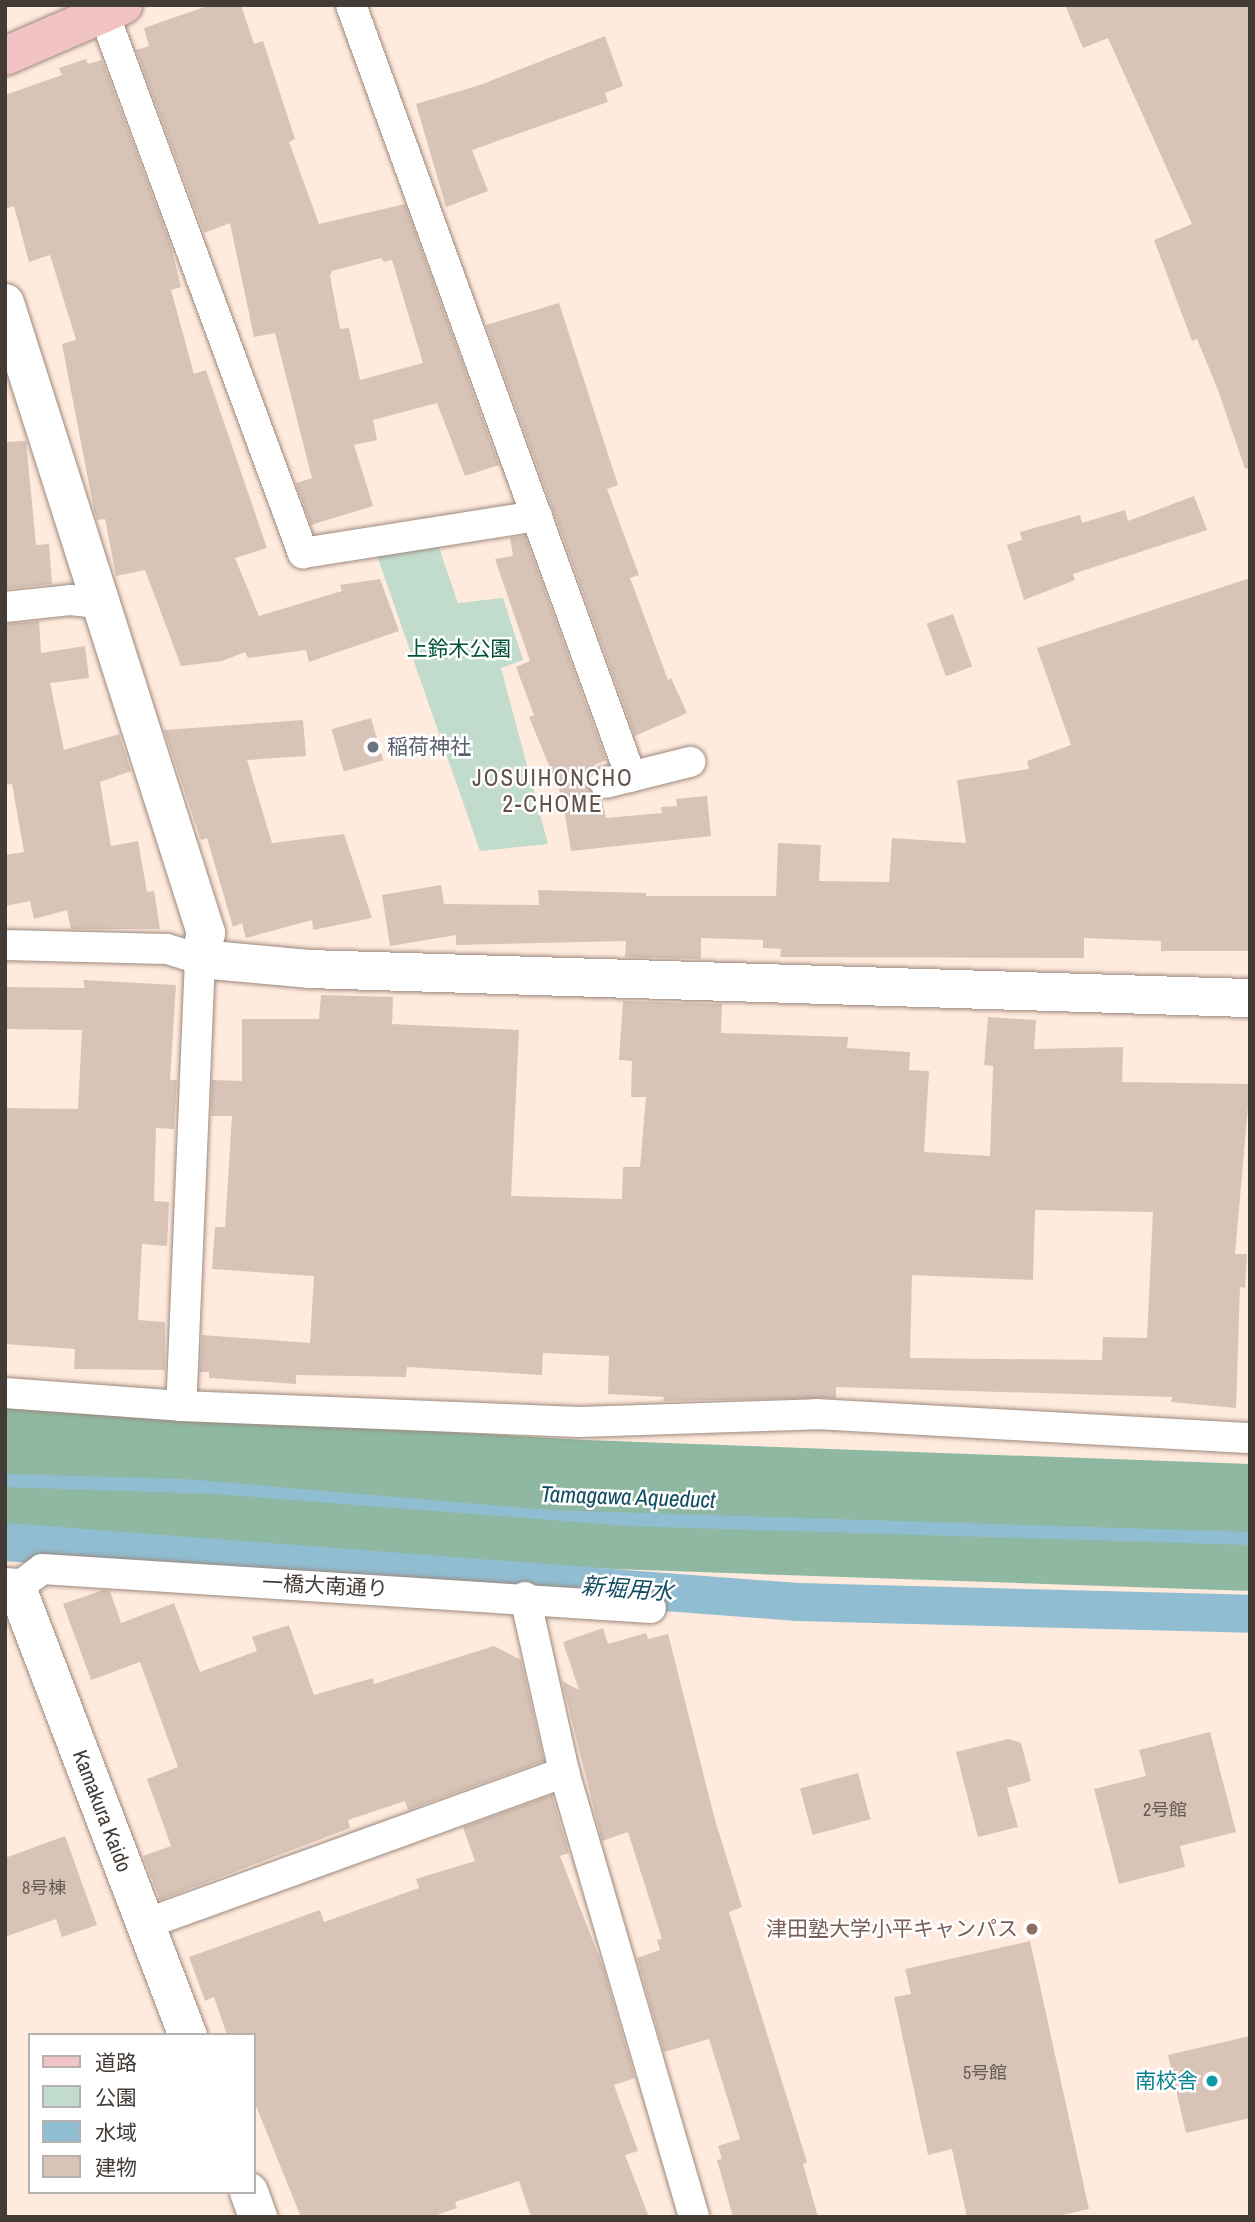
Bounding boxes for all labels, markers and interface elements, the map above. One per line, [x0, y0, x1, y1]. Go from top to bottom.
park label: 上鈴木公園 [407, 636, 511, 662]
place label: 稲荷神社 [387, 734, 471, 760]
marker: 稲荷神社 [365, 739, 381, 755]
district label: JOSUIHONCHO 2-CHOME [474, 764, 632, 818]
water label: Tamagawa Aqueduct [540, 1480, 716, 1514]
street label: 一橋大南通り [261, 1570, 389, 1602]
water label: 新堀用水 [580, 1572, 674, 1606]
street label: Kamakura Kaido [67, 1747, 137, 1875]
house number: 2号館 [1143, 1799, 1187, 1821]
house number: 8号棟 [22, 1877, 66, 1899]
place label: 津田塾大学小平キャンパス [766, 1916, 1018, 1942]
marker: 津田塾大学小平キャンパス [1024, 1921, 1040, 1937]
legend [28, 2033, 256, 2194]
text: 道路 [95, 2048, 137, 2077]
house number: 5号館 [963, 2062, 1007, 2084]
place label: 南校舎 [1135, 2068, 1198, 2094]
marker: 南校舎 [1204, 2073, 1220, 2089]
text: 公園 [95, 2083, 137, 2112]
text: 水域 [95, 2118, 137, 2147]
text: 建物 [95, 2153, 137, 2182]

